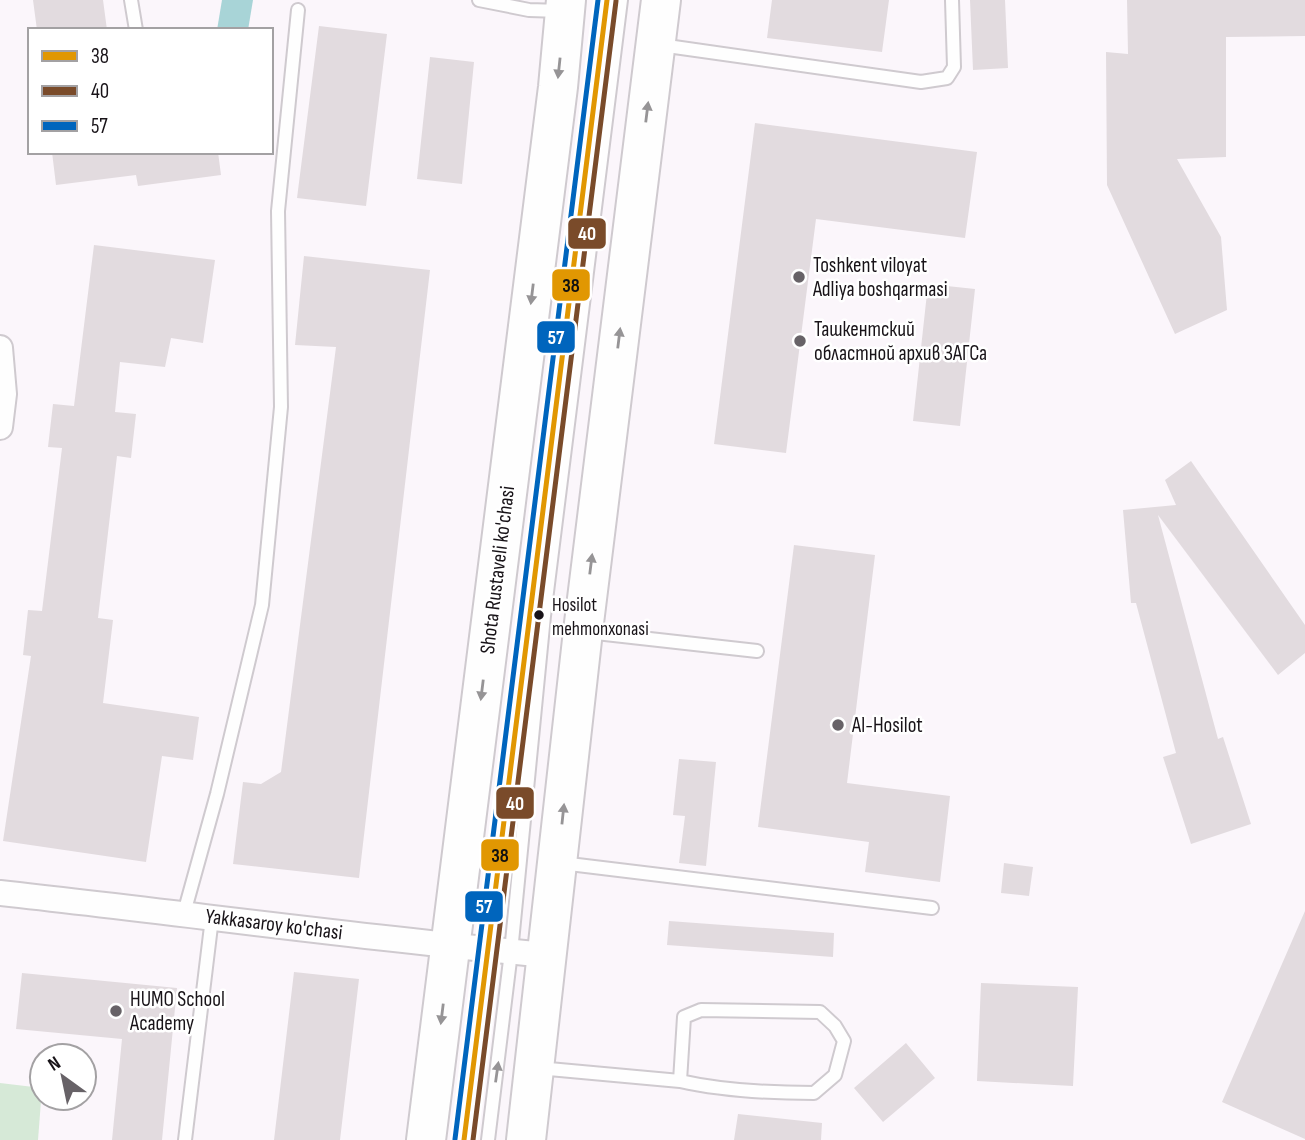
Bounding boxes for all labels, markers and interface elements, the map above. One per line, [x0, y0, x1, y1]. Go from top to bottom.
legend [28, 28, 273, 154]
text: 38 [91, 44, 109, 69]
one-way arrow [554, 57, 565, 79]
text: 40 [91, 79, 109, 104]
one-way arrow [642, 101, 653, 123]
text: 57 [91, 114, 108, 139]
line badge: 40 [567, 217, 607, 250]
text: 40 [578, 223, 596, 246]
place label: Toshkent viloyat Adliya boshqarmasi [812, 253, 948, 302]
line badge: 38 [551, 268, 591, 302]
marker: Toshkent viloyat Adliya boshqarmasi [791, 269, 807, 285]
text: 38 [562, 275, 580, 298]
one-way arrow [526, 283, 537, 305]
place label: Ташкентский областной архив ЗАГСа [814, 317, 987, 366]
line badge: 57 [536, 320, 576, 354]
text: 57 [548, 327, 565, 350]
one-way arrow [614, 327, 625, 349]
marker: Ташкентский областной архив ЗАГСа [792, 333, 808, 349]
street label: Shota Rustaveli ko'chasi [475, 485, 520, 656]
one-way arrow [586, 553, 597, 575]
place label: Hosilot mehmonxonasi [552, 594, 649, 641]
marker: Hosilot mehmonxonasi [532, 608, 546, 622]
one-way arrow [477, 679, 488, 701]
place label: Al-Hosilot [851, 713, 923, 738]
marker: Al-Hosilot [830, 717, 846, 733]
line badge: 40 [495, 786, 535, 820]
text: 40 [506, 793, 524, 816]
one-way arrow [558, 803, 569, 825]
line badge: 38 [480, 838, 520, 872]
text: 38 [491, 845, 509, 868]
line badge: 57 [464, 890, 504, 923]
text: 57 [476, 896, 493, 919]
street label: Yakkasaroy ko'chasi [204, 904, 344, 945]
place label: HUMO School Academy [129, 987, 225, 1036]
marker: HUMO School Academy [108, 1003, 124, 1019]
one-way arrow [436, 1003, 447, 1025]
north arrow [28, 1042, 98, 1112]
text: N [44, 1052, 65, 1076]
one-way arrow [492, 1061, 503, 1083]

